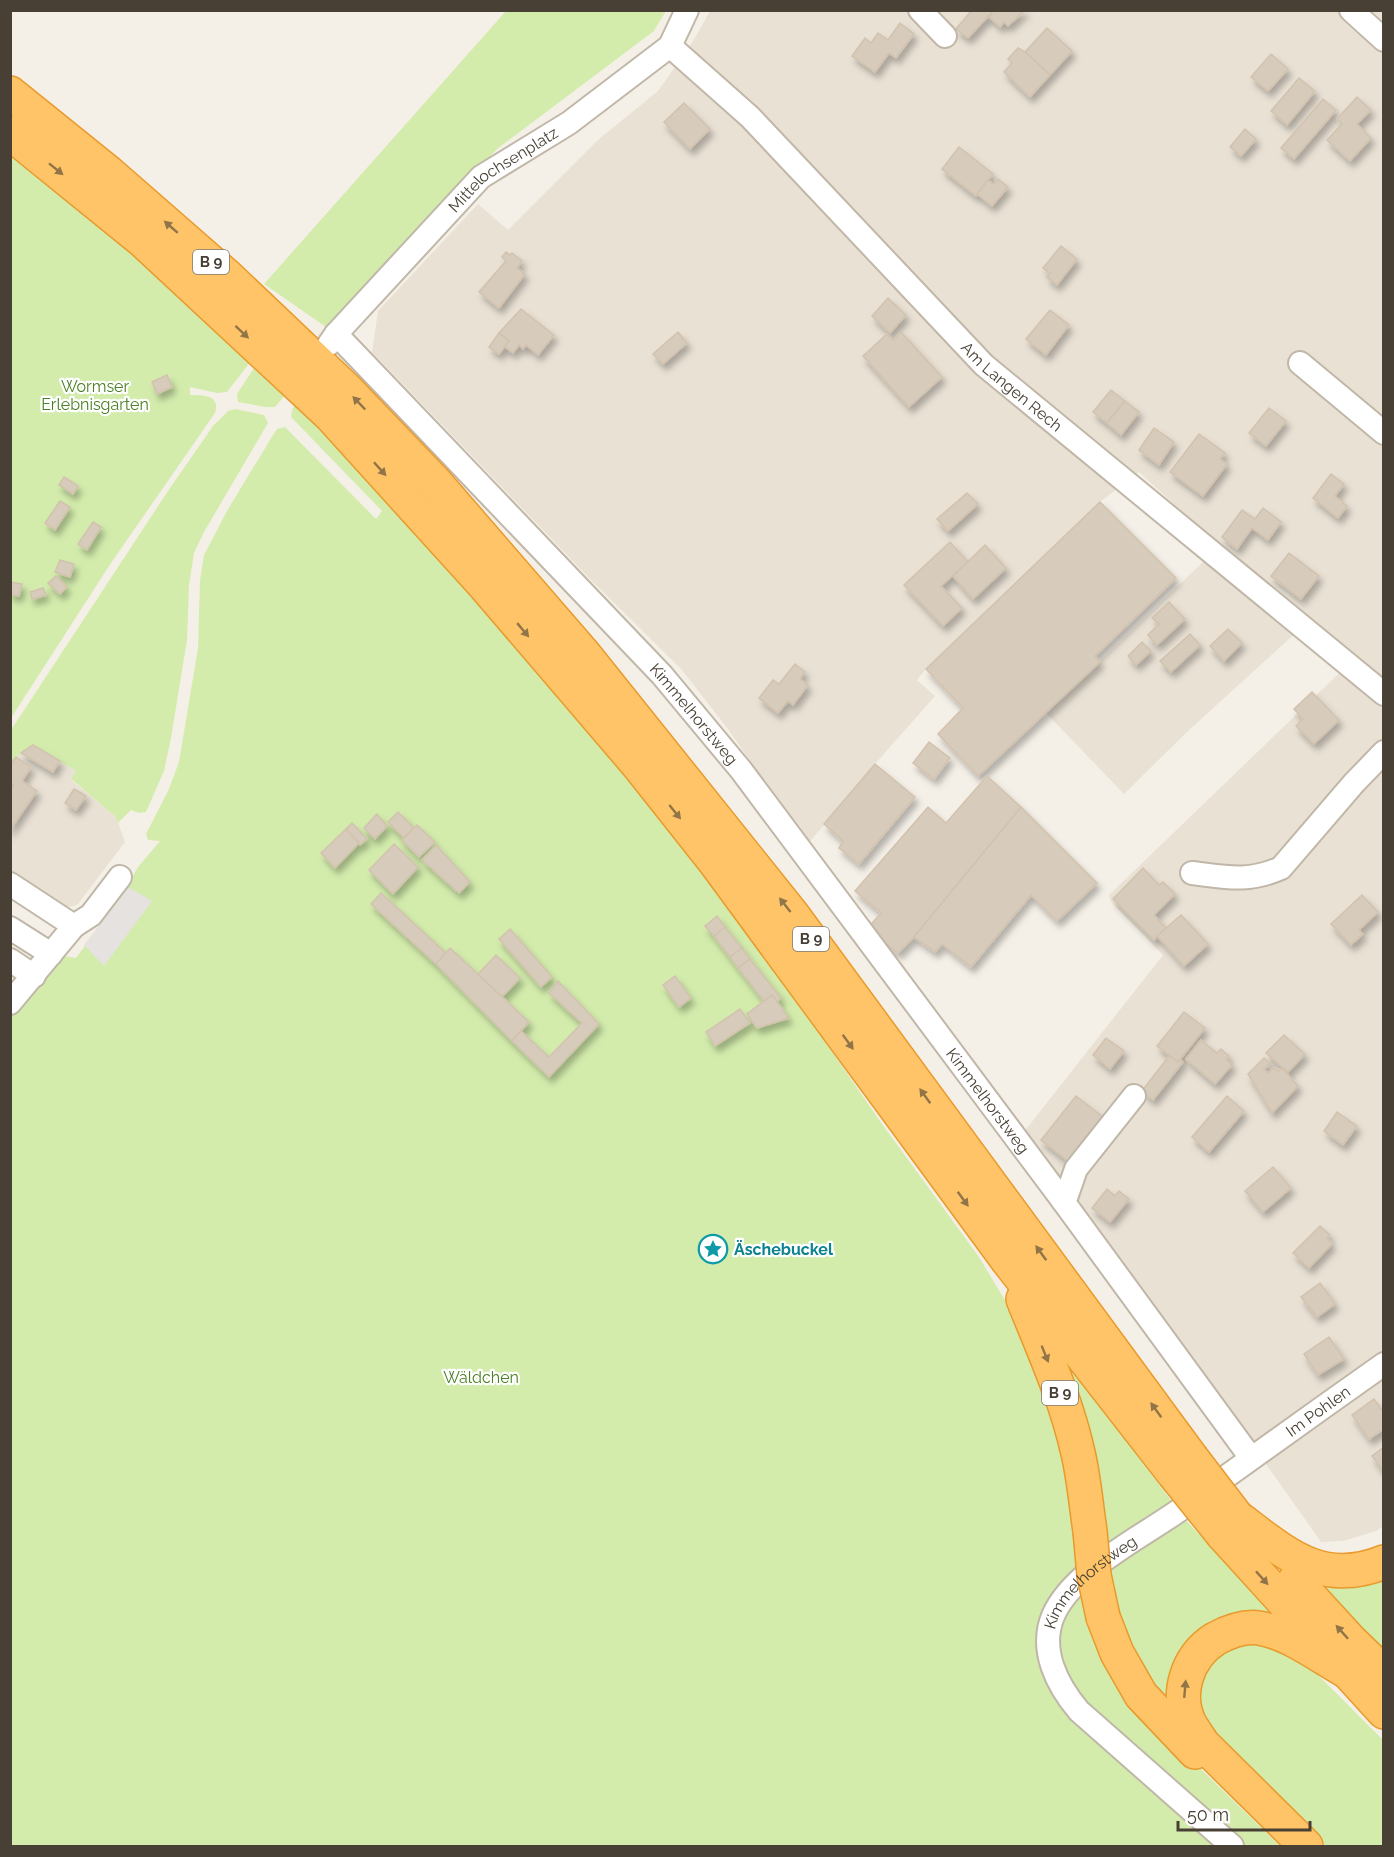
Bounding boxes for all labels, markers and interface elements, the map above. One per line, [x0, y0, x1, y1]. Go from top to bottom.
street label: Mittelochsenplatz [445, 123, 561, 216]
one-way arrow [48, 163, 64, 176]
one-way arrow [164, 221, 179, 234]
road number: B 9 [193, 250, 229, 274]
one-way arrow [234, 325, 249, 338]
street label: Am Langen Rech [957, 338, 1066, 435]
park label: Wormser Erlebnisgarten [41, 377, 149, 414]
one-way arrow [352, 396, 366, 411]
one-way arrow [373, 462, 387, 477]
one-way arrow [516, 622, 529, 637]
street label: Kimmelhorstweg [646, 659, 742, 769]
one-way arrow [668, 804, 681, 819]
one-way arrow [779, 897, 791, 912]
road number: B 9 [793, 927, 829, 951]
one-way arrow [841, 1035, 853, 1050]
street label: Kimmelhorstweg [942, 1045, 1033, 1157]
one-way arrow [920, 1088, 932, 1103]
one-way arrow [957, 1191, 969, 1207]
place icon: Äschebuckel [697, 1233, 729, 1265]
place label: Äschebuckel [734, 1239, 834, 1259]
one-way arrow [1035, 1245, 1047, 1261]
one-way arrow [1041, 1346, 1051, 1364]
park label: Wäldchen [443, 1368, 519, 1387]
road number: B 9 [1042, 1381, 1078, 1405]
street label: Im Pohlen [1282, 1382, 1354, 1441]
one-way arrow [1151, 1402, 1163, 1417]
street label: Kimmelhorstweg [1040, 1532, 1140, 1631]
one-way arrow [1255, 1571, 1269, 1586]
one-way arrow [1335, 1624, 1349, 1639]
one-way arrow [1180, 1679, 1190, 1698]
scale bar [1178, 1794, 1310, 1832]
text: 50 m [1187, 1804, 1229, 1825]

